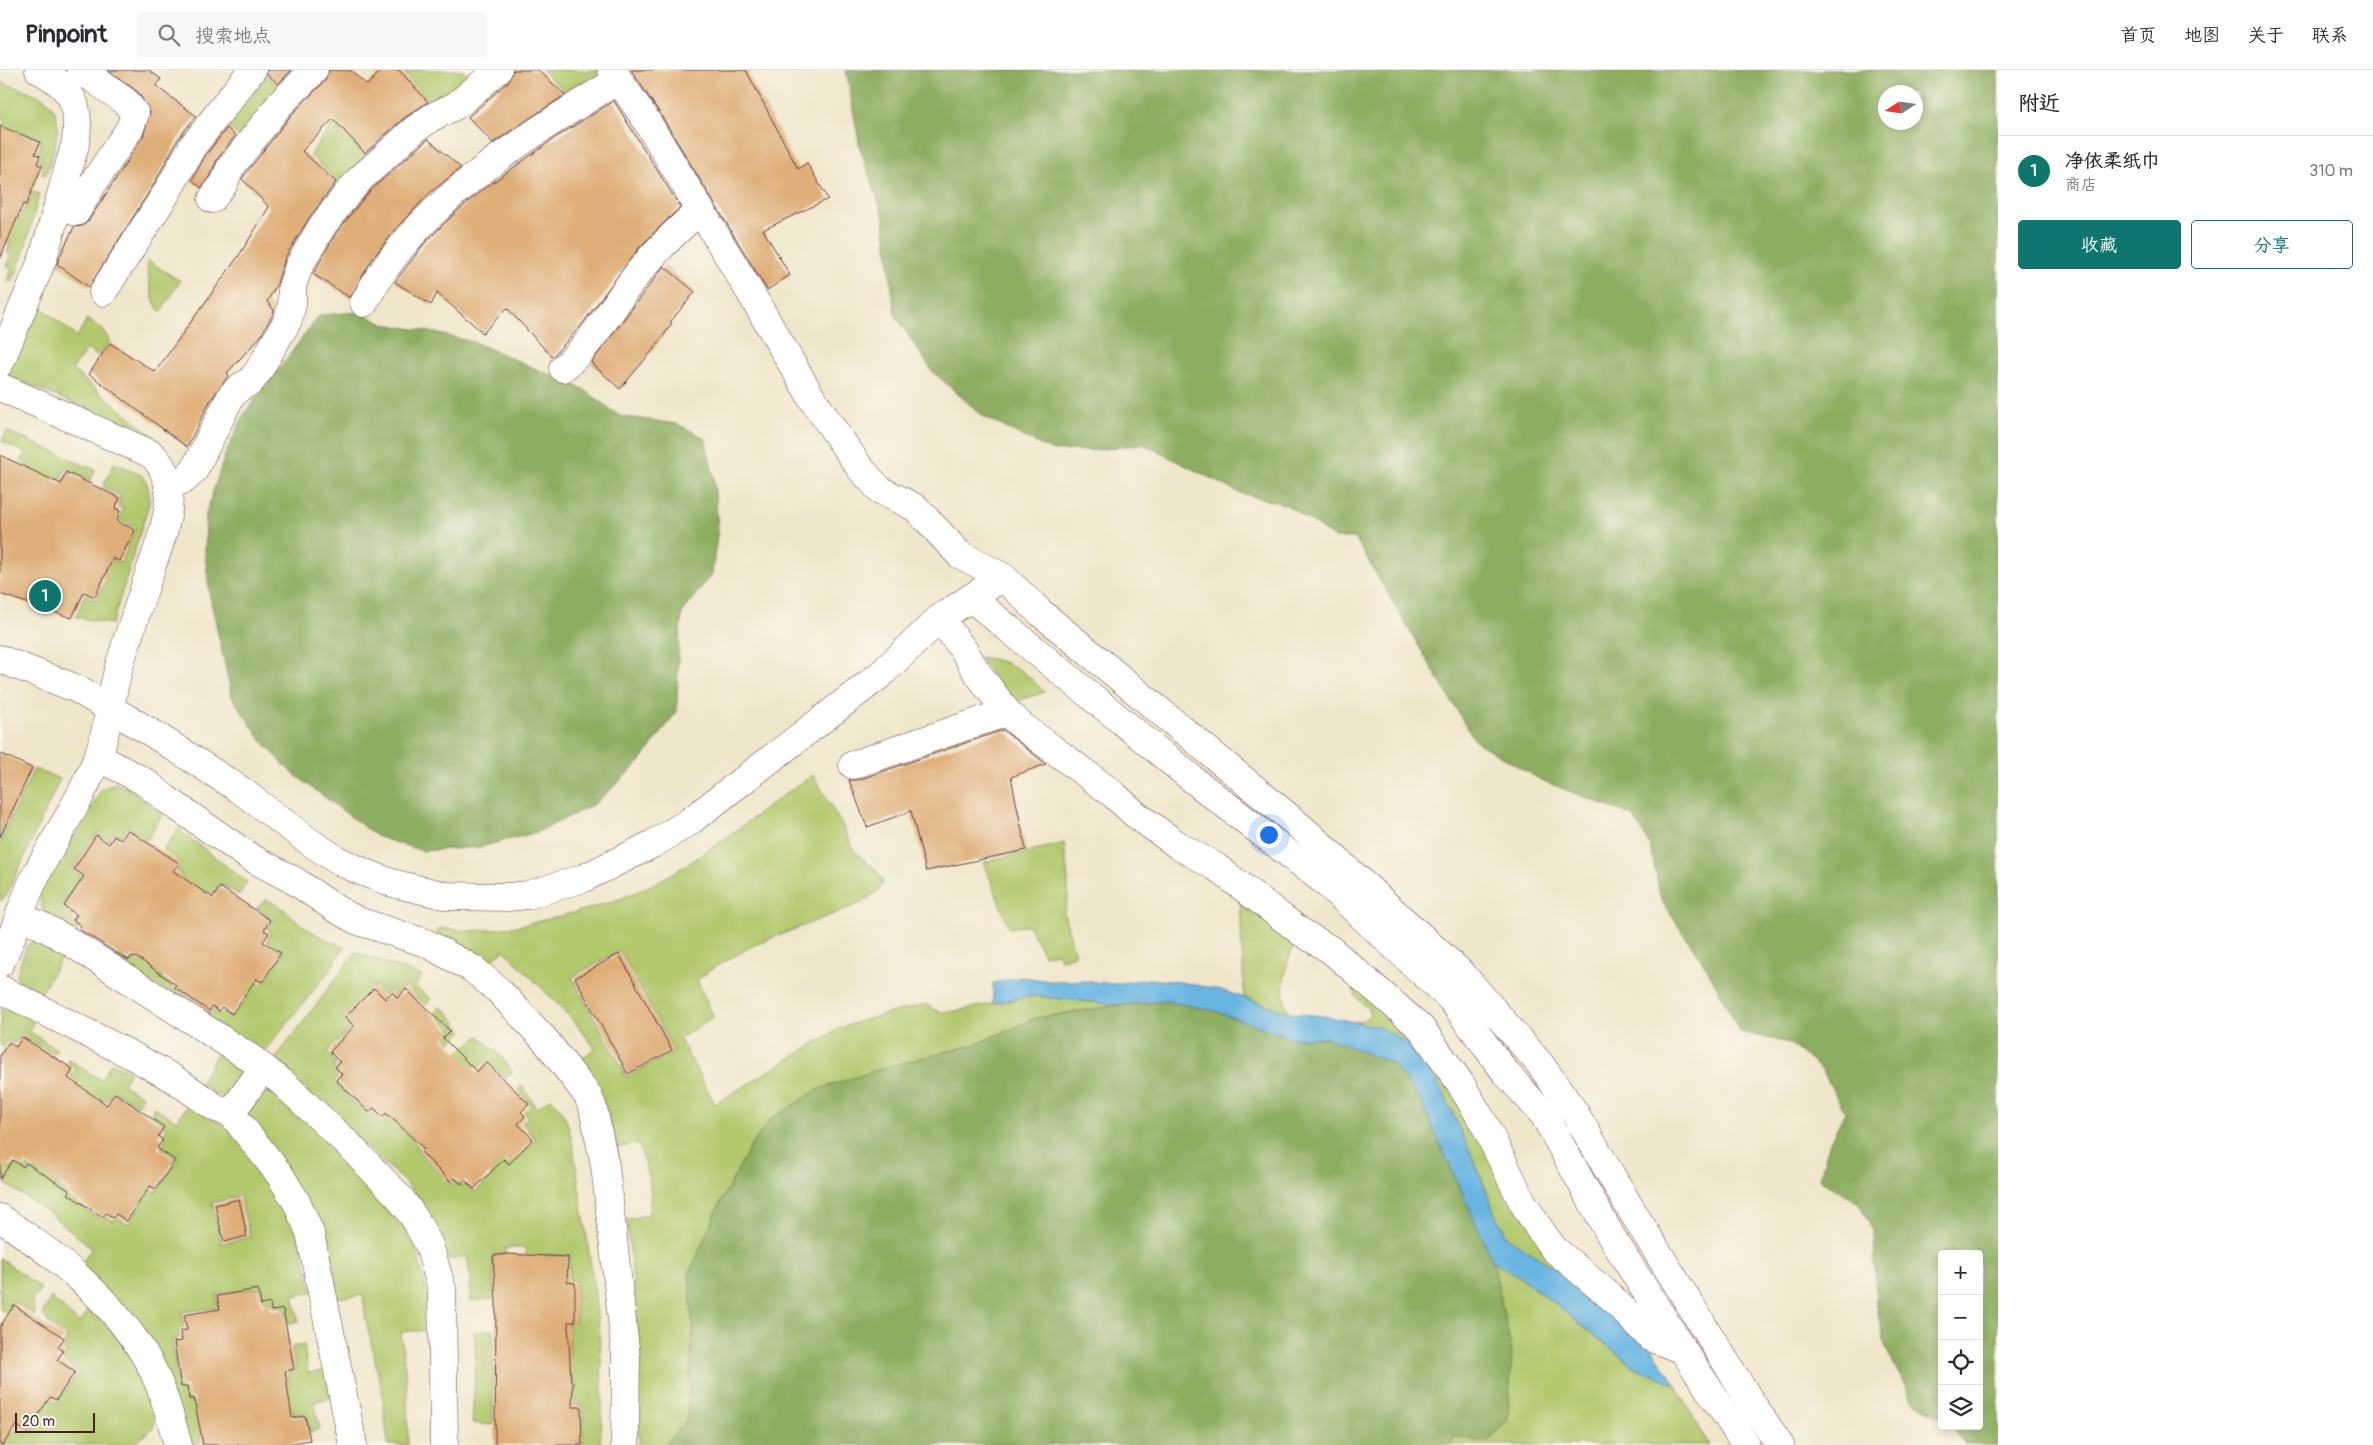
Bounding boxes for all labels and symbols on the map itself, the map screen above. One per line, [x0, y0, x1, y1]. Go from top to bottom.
north arrow [1878, 85, 1923, 130]
pin: 1 [29, 577, 61, 615]
your location [1256, 822, 1282, 848]
scale bar [15, 1410, 95, 1433]

